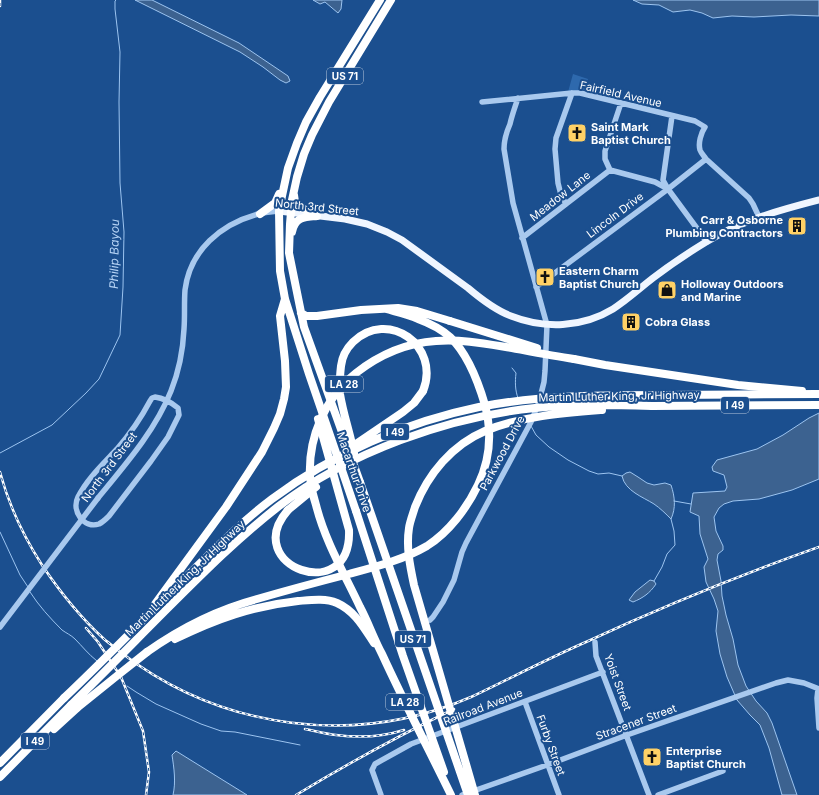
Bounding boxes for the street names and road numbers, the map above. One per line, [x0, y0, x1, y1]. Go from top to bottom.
road number: US 71 [327, 68, 363, 84]
street label: Fairfield Avenue [579, 78, 663, 110]
street label: Meadow Lane [527, 168, 593, 224]
street label: Lincoln Drive [584, 189, 646, 241]
street label: North 3rd Street [274, 196, 360, 218]
road number: LA 28 [325, 376, 363, 392]
street label: Martin Luther King, Jr Highway [538, 388, 700, 404]
road number: I 49 [721, 397, 749, 413]
street label: Parkwood Drive [476, 413, 528, 493]
road number: I 49 [381, 424, 409, 440]
street label: North 3rd Street [78, 429, 140, 505]
street label: Macarthur Drive [334, 430, 374, 514]
street label: Martin Luther King, Jr Highway [122, 517, 248, 639]
road number: US 71 [395, 631, 431, 647]
street label: Yoist Street [601, 652, 635, 713]
street label: Railroad Avenue [441, 685, 525, 729]
road number: LA 28 [386, 694, 424, 710]
street label: Stracener Street [594, 701, 679, 743]
street label: Furby Street [534, 713, 569, 778]
road number: I 49 [21, 733, 49, 749]

